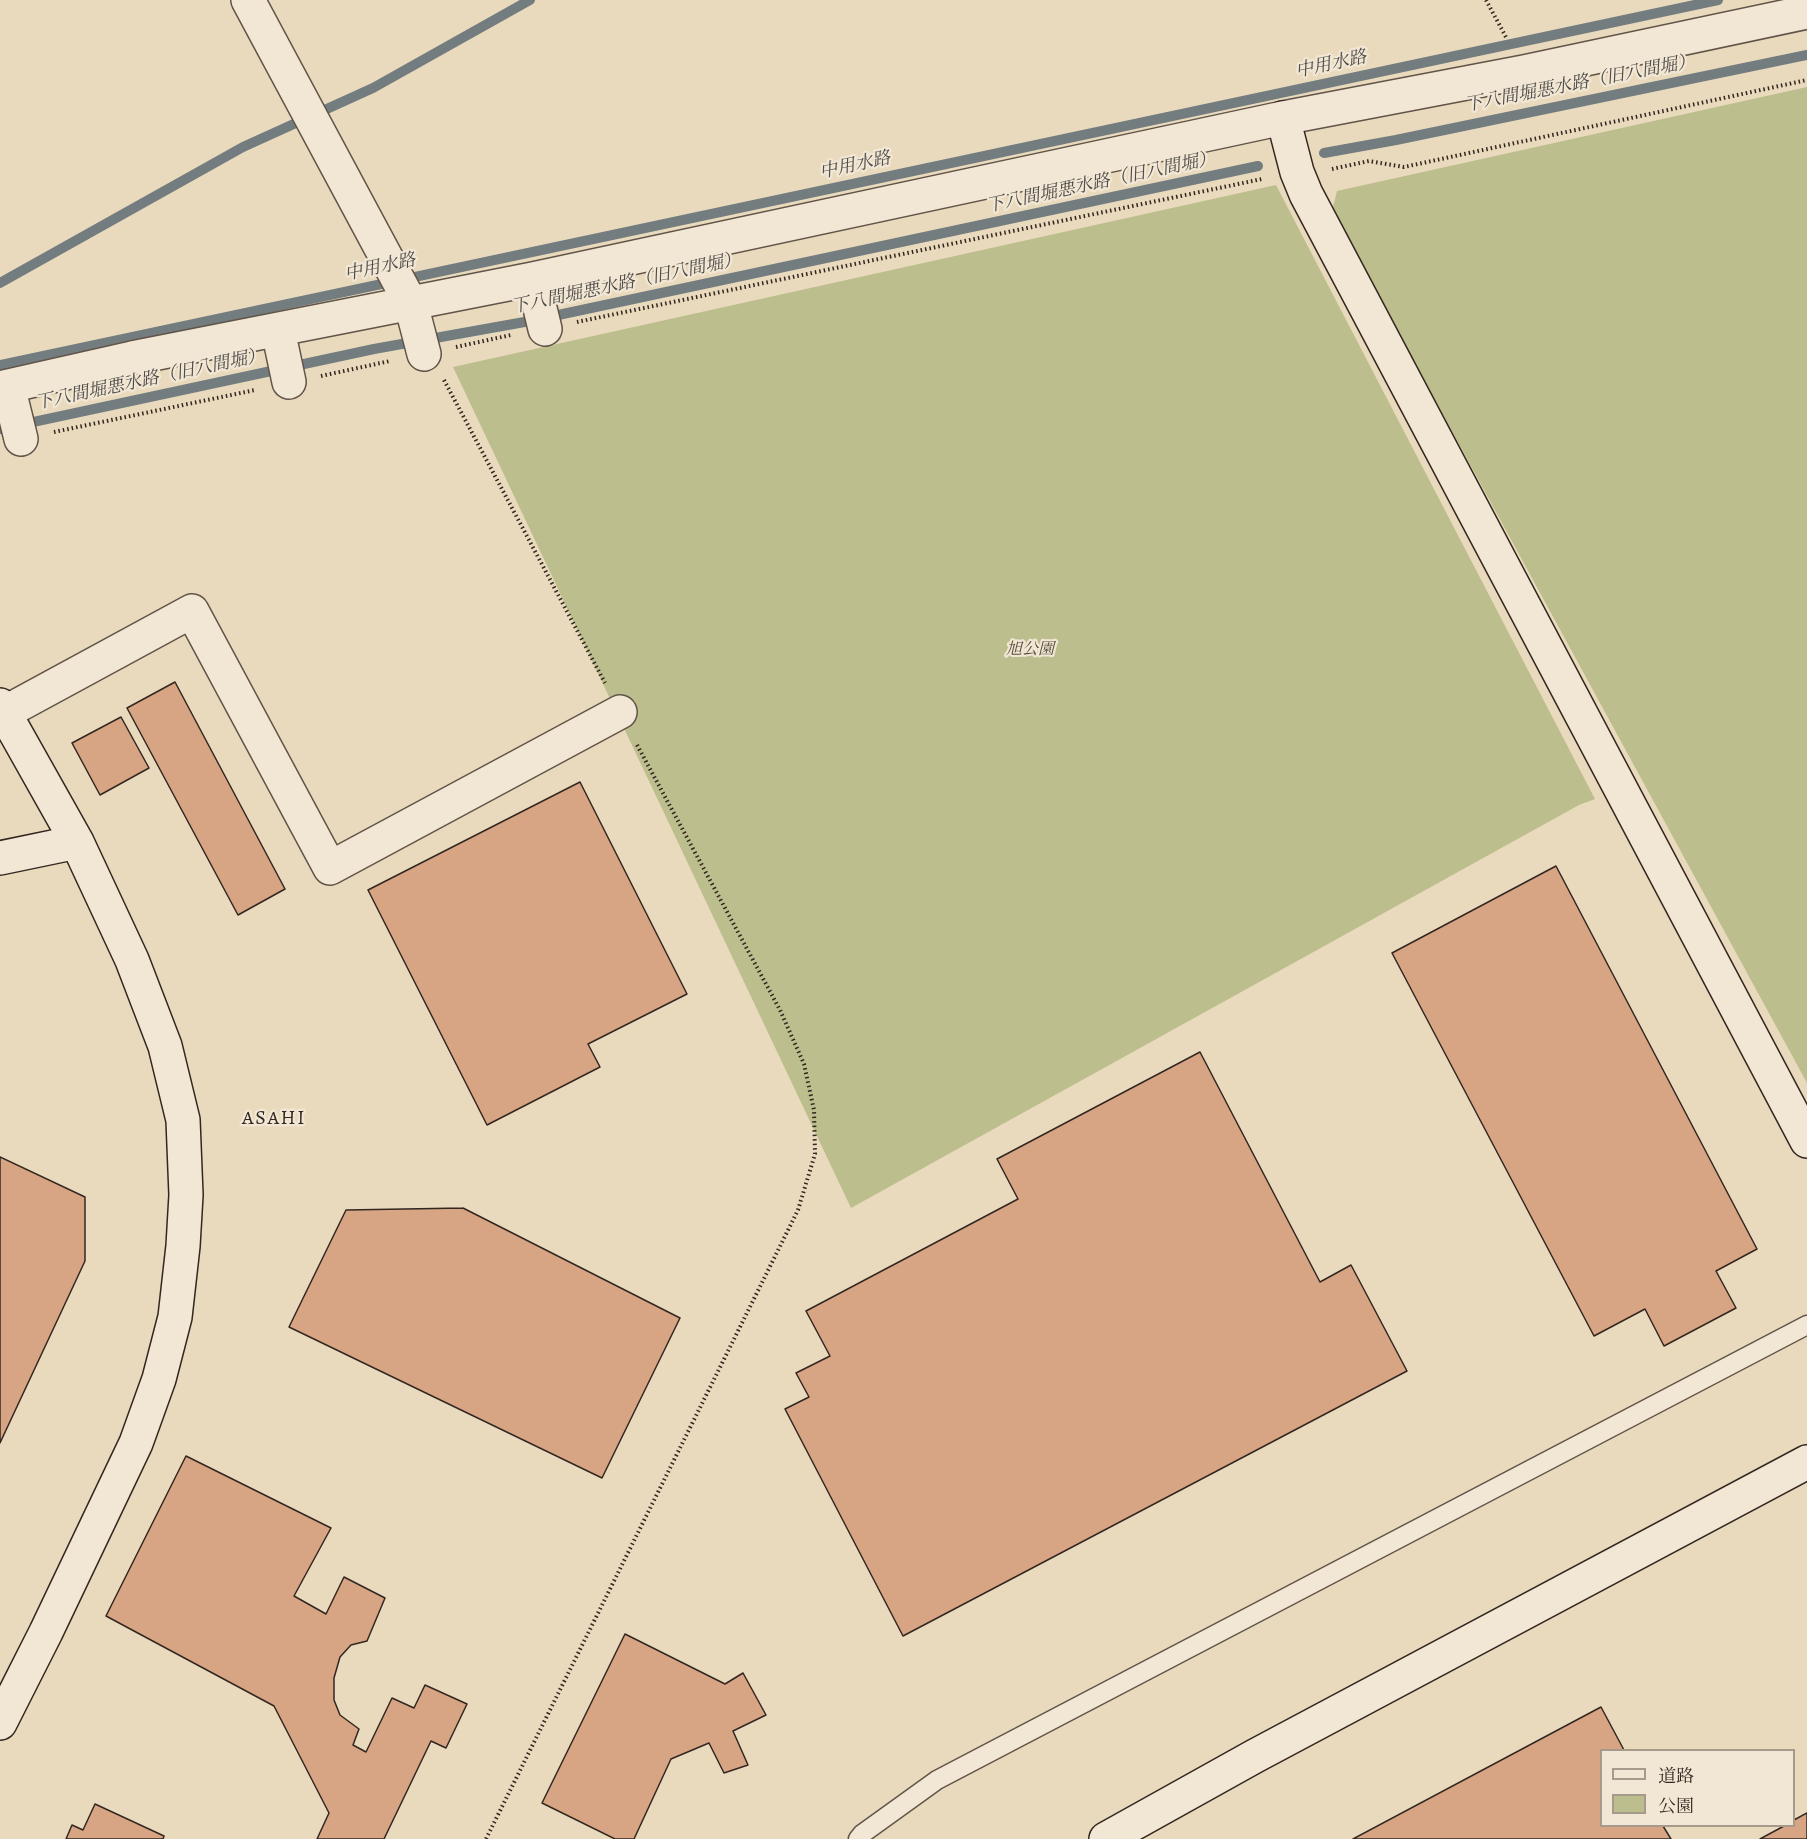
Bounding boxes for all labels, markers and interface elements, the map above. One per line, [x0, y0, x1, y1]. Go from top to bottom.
water label: 中用水路 [1294, 47, 1368, 83]
water label: 下八間堀悪水路（旧八間堀） [1463, 51, 1697, 117]
water label: 中用水路 [818, 148, 892, 184]
water label: 下八間堀悪水路（旧八間堀） [984, 148, 1218, 218]
water label: 下八間堀悪水路（旧八間堀） [509, 249, 743, 319]
water label: 中用水路 [343, 250, 417, 286]
water label: 下八間堀悪水路（旧八間堀） [33, 345, 267, 415]
park label: 旭公園 [1006, 640, 1054, 660]
district label: ASAHI [242, 1107, 306, 1131]
legend [1600, 1749, 1795, 1827]
text: 道路 [1658, 1764, 1694, 1788]
text: 公園 [1658, 1794, 1694, 1818]

